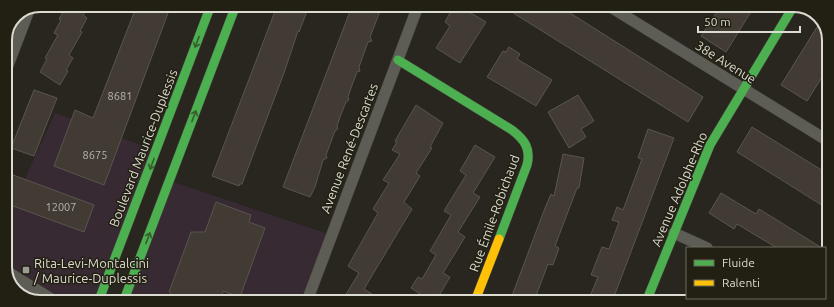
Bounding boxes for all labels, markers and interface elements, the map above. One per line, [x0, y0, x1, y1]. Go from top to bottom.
scale bar [698, 8, 800, 34]
text: 50 m [704, 15, 731, 28]
one-way arrow [193, 35, 201, 47]
street label: 38e Avenue [693, 38, 759, 86]
street label: Boulevard Maurice-Duplessis [106, 67, 180, 229]
street label: Avenue René-Descartes [318, 81, 380, 215]
house number: 8681 [108, 90, 132, 102]
one-way arrow [191, 111, 199, 123]
street label: Avenue Adolphe-Rho [649, 130, 709, 248]
house number: 8675 [83, 149, 107, 161]
street label: Rue Émile-Robichaud [465, 152, 522, 273]
one-way arrow [147, 157, 155, 169]
house number: 12007 [45, 201, 77, 213]
one-way arrow [144, 232, 152, 244]
legend [686, 247, 826, 299]
place label: Rita-Levi-Montalcini / Maurice-Duplessis [33, 256, 149, 285]
text: Fluide [722, 256, 755, 269]
marker: Rita-Levi-Montalcini / Maurice-Duplessis [21, 265, 31, 275]
text: Ralenti [722, 276, 760, 289]

